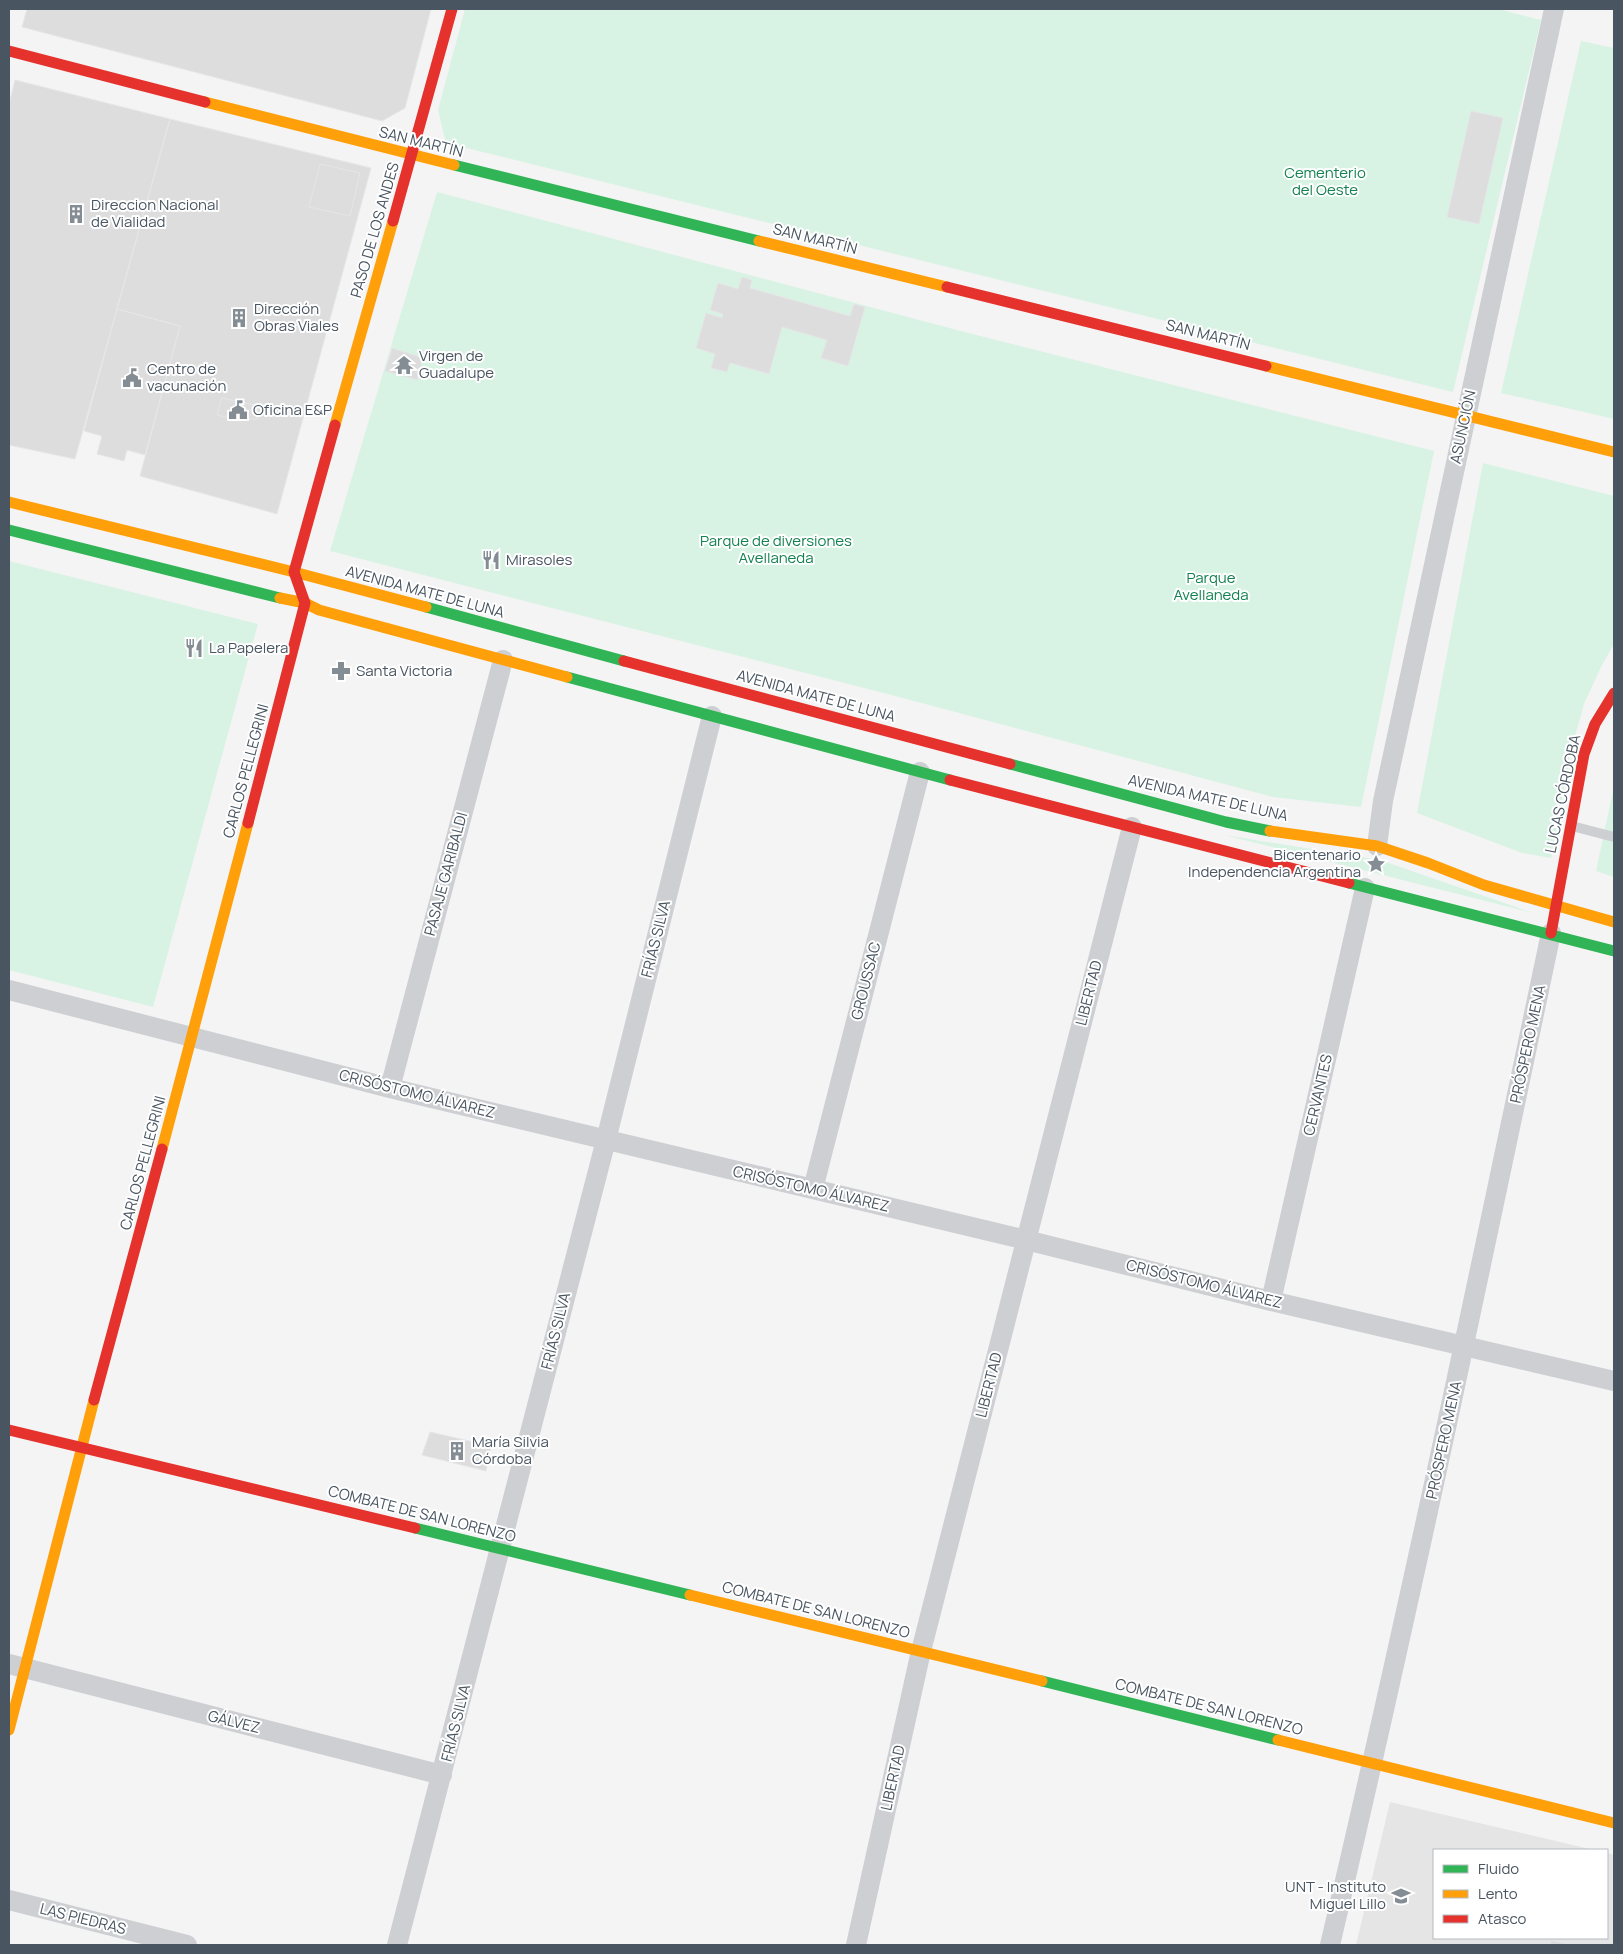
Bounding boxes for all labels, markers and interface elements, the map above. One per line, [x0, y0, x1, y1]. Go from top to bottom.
street label: SAN MARTÍN [377, 121, 466, 162]
street label: PASO DE LOS ANDES [345, 160, 404, 300]
park label: Cementerio del Oeste [1284, 162, 1366, 200]
place label: Direccion Nacional de Vialidad [91, 194, 219, 232]
building icon: Direccion Nacional de Vialidad [65, 203, 87, 225]
street label: SAN MARTÍN [771, 218, 860, 259]
place label: Dirección Obras Viales [254, 298, 339, 336]
building icon: Dirección Obras Viales [228, 307, 250, 329]
street label: SAN MARTÍN [1164, 314, 1253, 355]
place label: Virgen de Guadalupe [419, 345, 494, 383]
temple icon: Virgen de Guadalupe [393, 354, 415, 376]
place label: Centro de vacunación [147, 358, 226, 396]
public building icon: Centro de vacunación [121, 367, 143, 389]
street label: ASUNCIÓN [1444, 388, 1481, 466]
public building icon: Oficina E&P [227, 399, 249, 421]
place label: Oficina E&P [253, 399, 332, 420]
park label: Parque de diversiones Avellaneda [700, 530, 852, 568]
restaurant icon: Mirasoles [480, 549, 502, 571]
place label: Mirasoles [506, 549, 573, 570]
street label: AVENIDA MATE DE LUNA [344, 560, 507, 623]
park label: Parque Avellaneda [1173, 567, 1249, 605]
restaurant icon: La Papelera [183, 637, 205, 659]
place label: La Papelera [209, 637, 288, 658]
pharmacy icon: Santa Victoria [330, 660, 352, 682]
place label: Santa Victoria [356, 660, 452, 681]
street label: AVENIDA MATE DE LUNA [735, 664, 898, 727]
street label: CARLOS PELLEGRINI [217, 701, 274, 840]
street label: LUCAS CÓRDOBA [1540, 732, 1585, 855]
street label: AVENIDA MATE DE LUNA [1126, 769, 1291, 826]
street label: PASAJE GARIBALDI [419, 810, 472, 938]
place label: Bicentenario Independencia Argentina [1188, 844, 1361, 882]
place icon: Bicentenario Independencia Argentina [1365, 853, 1387, 875]
street label: FRÍAS SILVA [636, 898, 675, 980]
street label: GROUSSAC [846, 939, 885, 1022]
street label: LIBERTAD [1070, 958, 1107, 1028]
street label: PRÓSPERO MENA [1505, 982, 1550, 1105]
street label: CERVANTES [1298, 1052, 1337, 1138]
street label: CRISÓSTOMO ÁLVAREZ [337, 1064, 497, 1123]
street label: CARLOS PELLEGRINI [114, 1093, 171, 1232]
street label: CRISÓSTOMO ÁLVAREZ [731, 1160, 891, 1217]
street label: CRISÓSTOMO ÁLVAREZ [1124, 1254, 1284, 1313]
street label: FRÍAS SILVA [536, 1290, 575, 1372]
street label: LIBERTAD [970, 1350, 1007, 1420]
street label: PRÓSPERO MENA [1421, 1378, 1466, 1501]
place label: María Silvia Córdoba [472, 1431, 549, 1469]
building icon: María Silvia Córdoba [446, 1440, 468, 1462]
street label: COMBATE DE SAN LORENZO [326, 1480, 518, 1547]
street label: COMBATE DE SAN LORENZO [720, 1576, 912, 1643]
street label: COMBATE DE SAN LORENZO [1113, 1673, 1305, 1740]
street label: FRÍAS SILVA [436, 1682, 475, 1764]
street label: GÁLVEZ [206, 1705, 262, 1738]
street label: LIBERTAD [875, 1743, 910, 1813]
legend [1433, 1849, 1608, 1939]
text: Fluido [1478, 1858, 1519, 1879]
place label: UNT - Instituto Miguel Lillo [1285, 1876, 1386, 1914]
text: Lento [1478, 1883, 1518, 1904]
school or university icon: UNT - Instituto Miguel Lillo [1390, 1885, 1412, 1907]
street label: LAS PIEDRAS [38, 1898, 128, 1939]
text: Atasco [1478, 1908, 1526, 1929]

